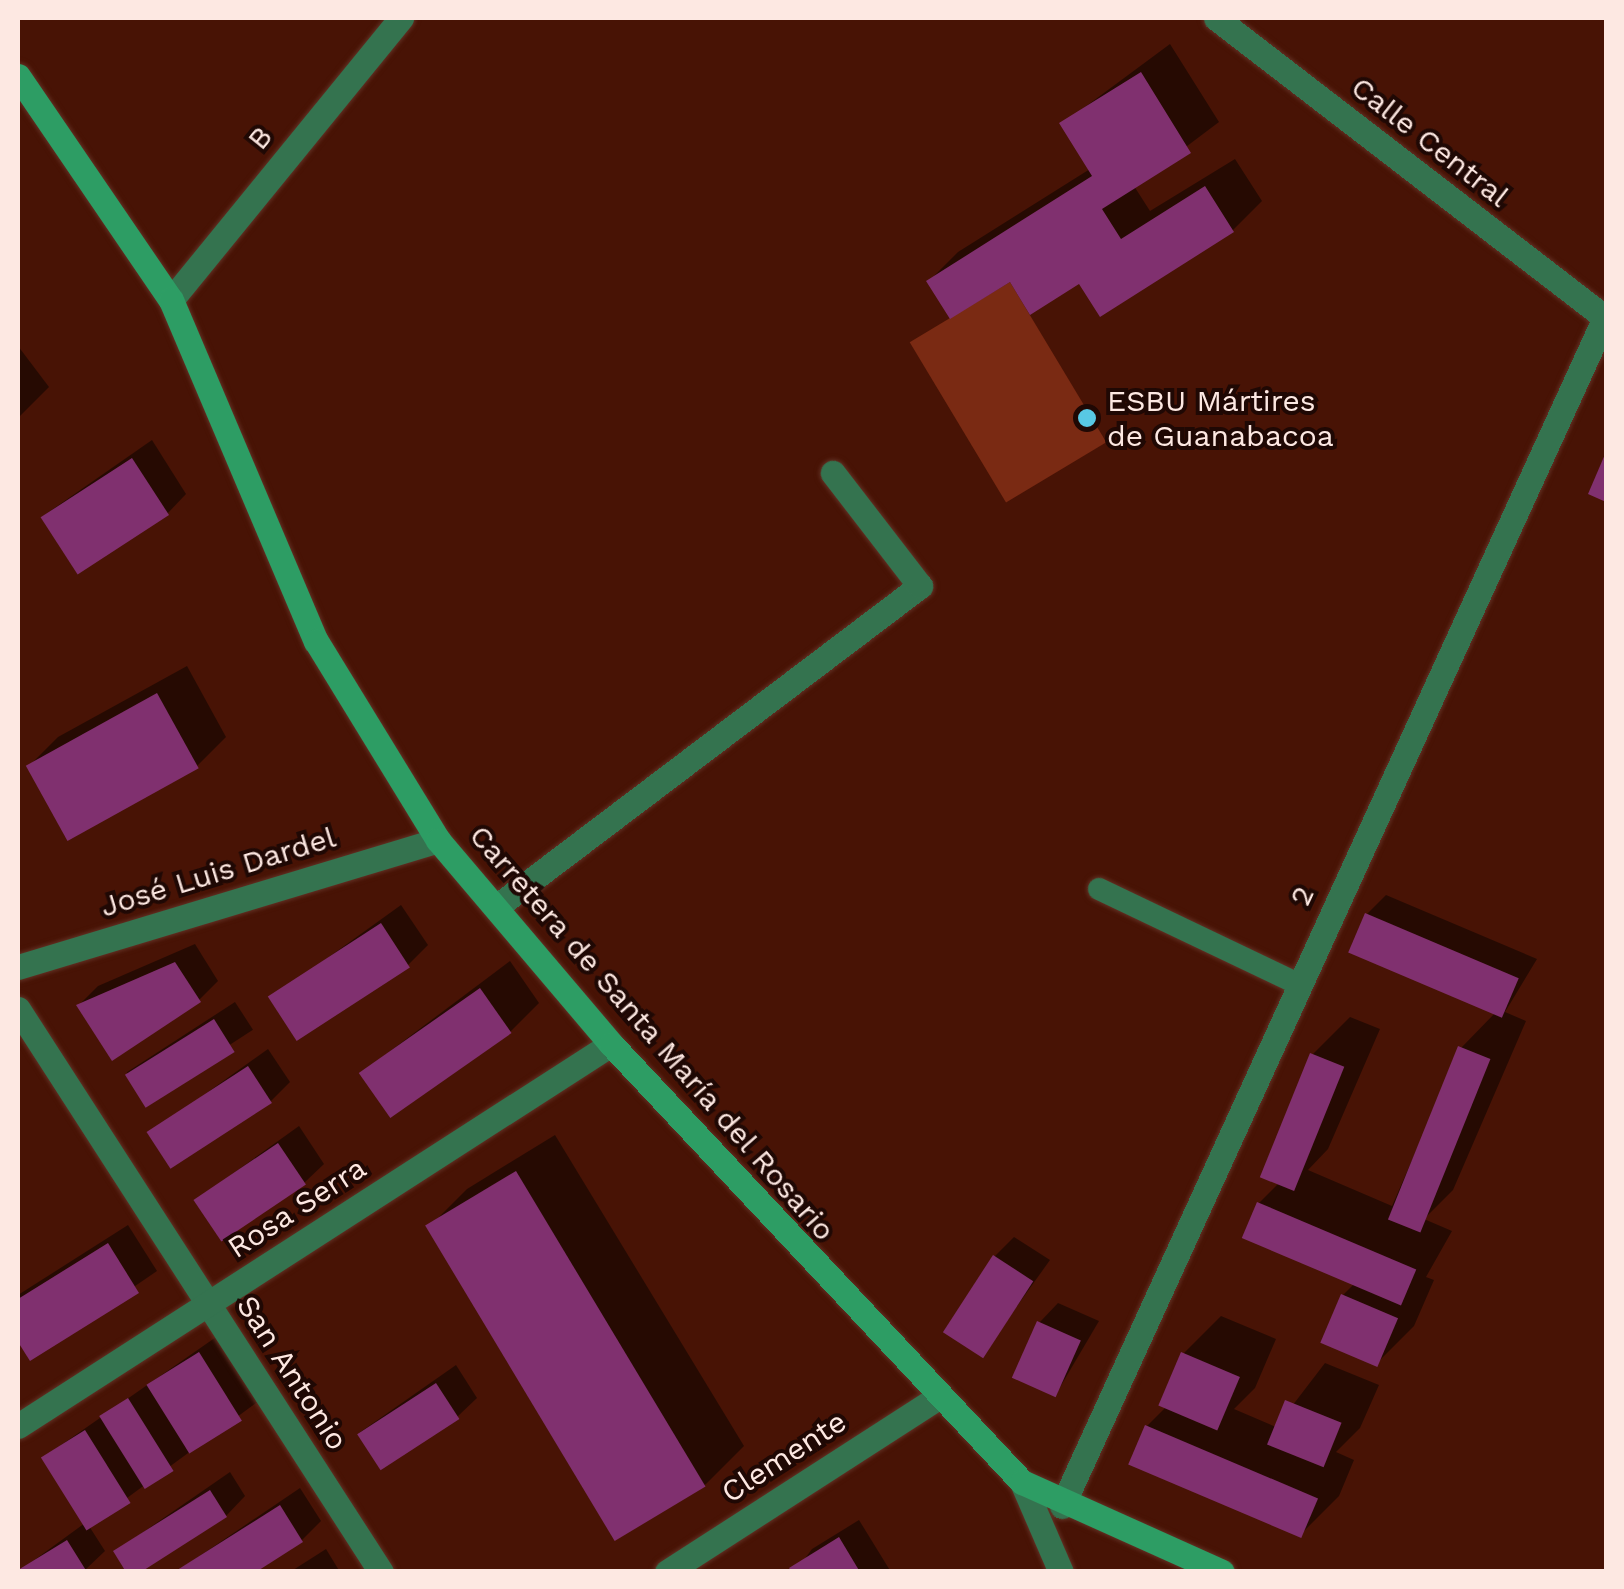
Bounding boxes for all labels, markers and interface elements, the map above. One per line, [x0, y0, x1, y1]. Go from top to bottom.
street label: Calle Central [1344, 69, 1516, 215]
street label: B [240, 119, 280, 157]
place label: ESBU Mártires de Guanabacoa [1107, 383, 1334, 454]
marker: ESBU Mártires de Guanabacoa [1076, 407, 1098, 429]
street label: Carretera de Santa María del Rosario [461, 817, 843, 1249]
street label: José Luis Dardel [96, 819, 340, 925]
street label: 2 [1282, 880, 1322, 912]
street label: Rosa Serra [221, 1150, 373, 1266]
street label: San Antonio [228, 1289, 356, 1457]
street label: Clemente [715, 1403, 853, 1511]

